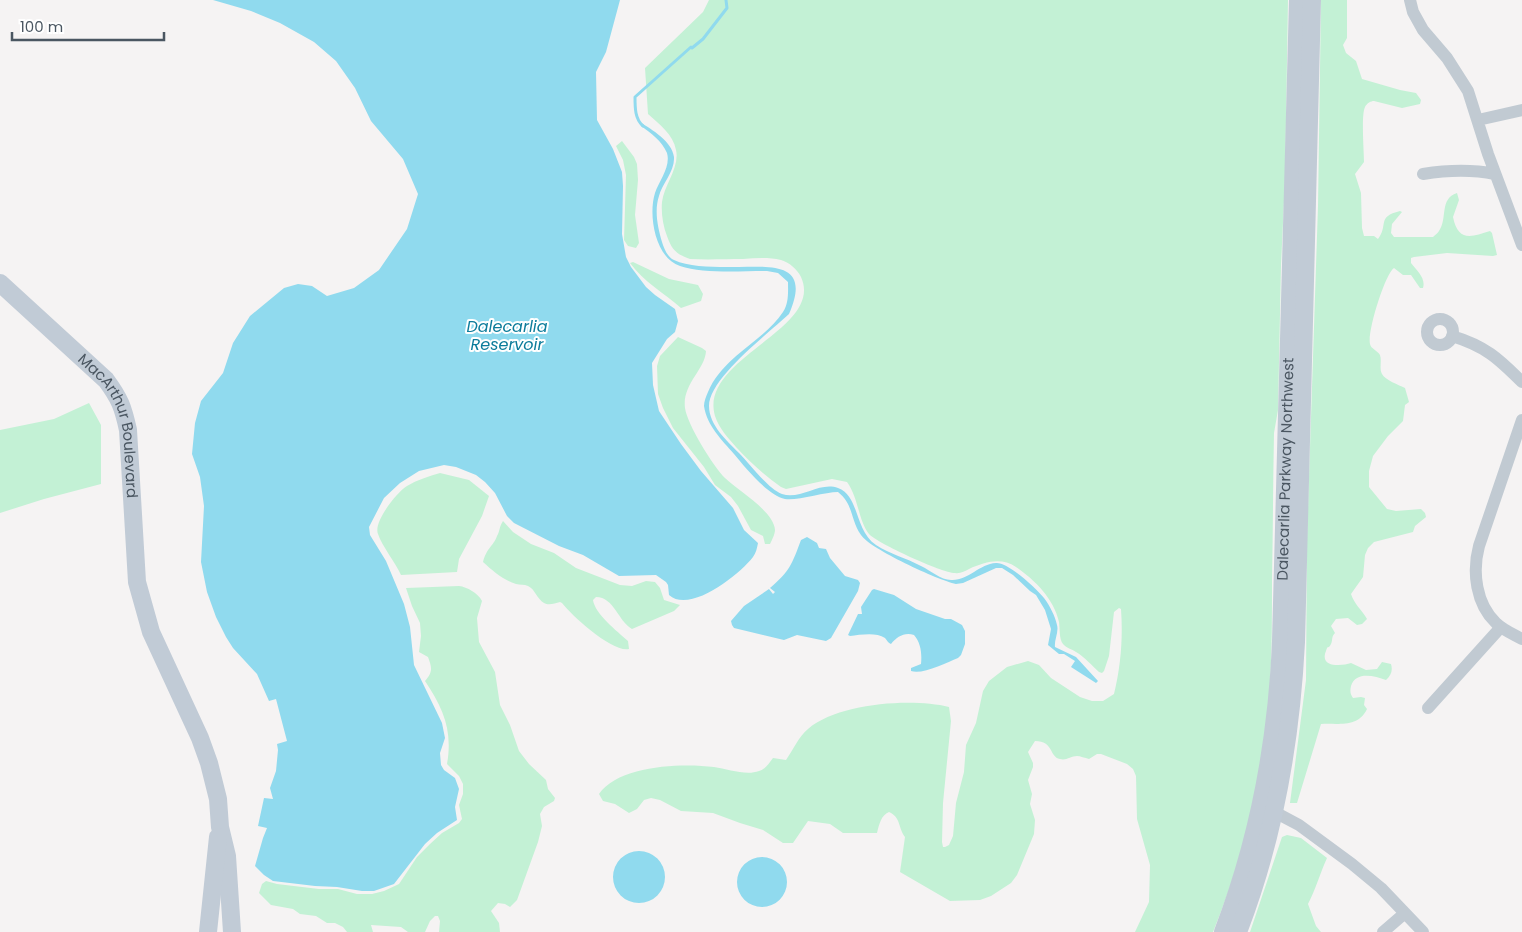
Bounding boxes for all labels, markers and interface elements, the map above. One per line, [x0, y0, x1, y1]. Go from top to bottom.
scale bar [12, 10, 165, 42]
text: 100 m [20, 16, 63, 37]
water label: Dalecarlia Reservoir [466, 315, 548, 356]
street label: MacArthur Boulevard [74, 348, 143, 499]
street label: Dalecarlia Parkway Northwest [1272, 357, 1299, 581]

